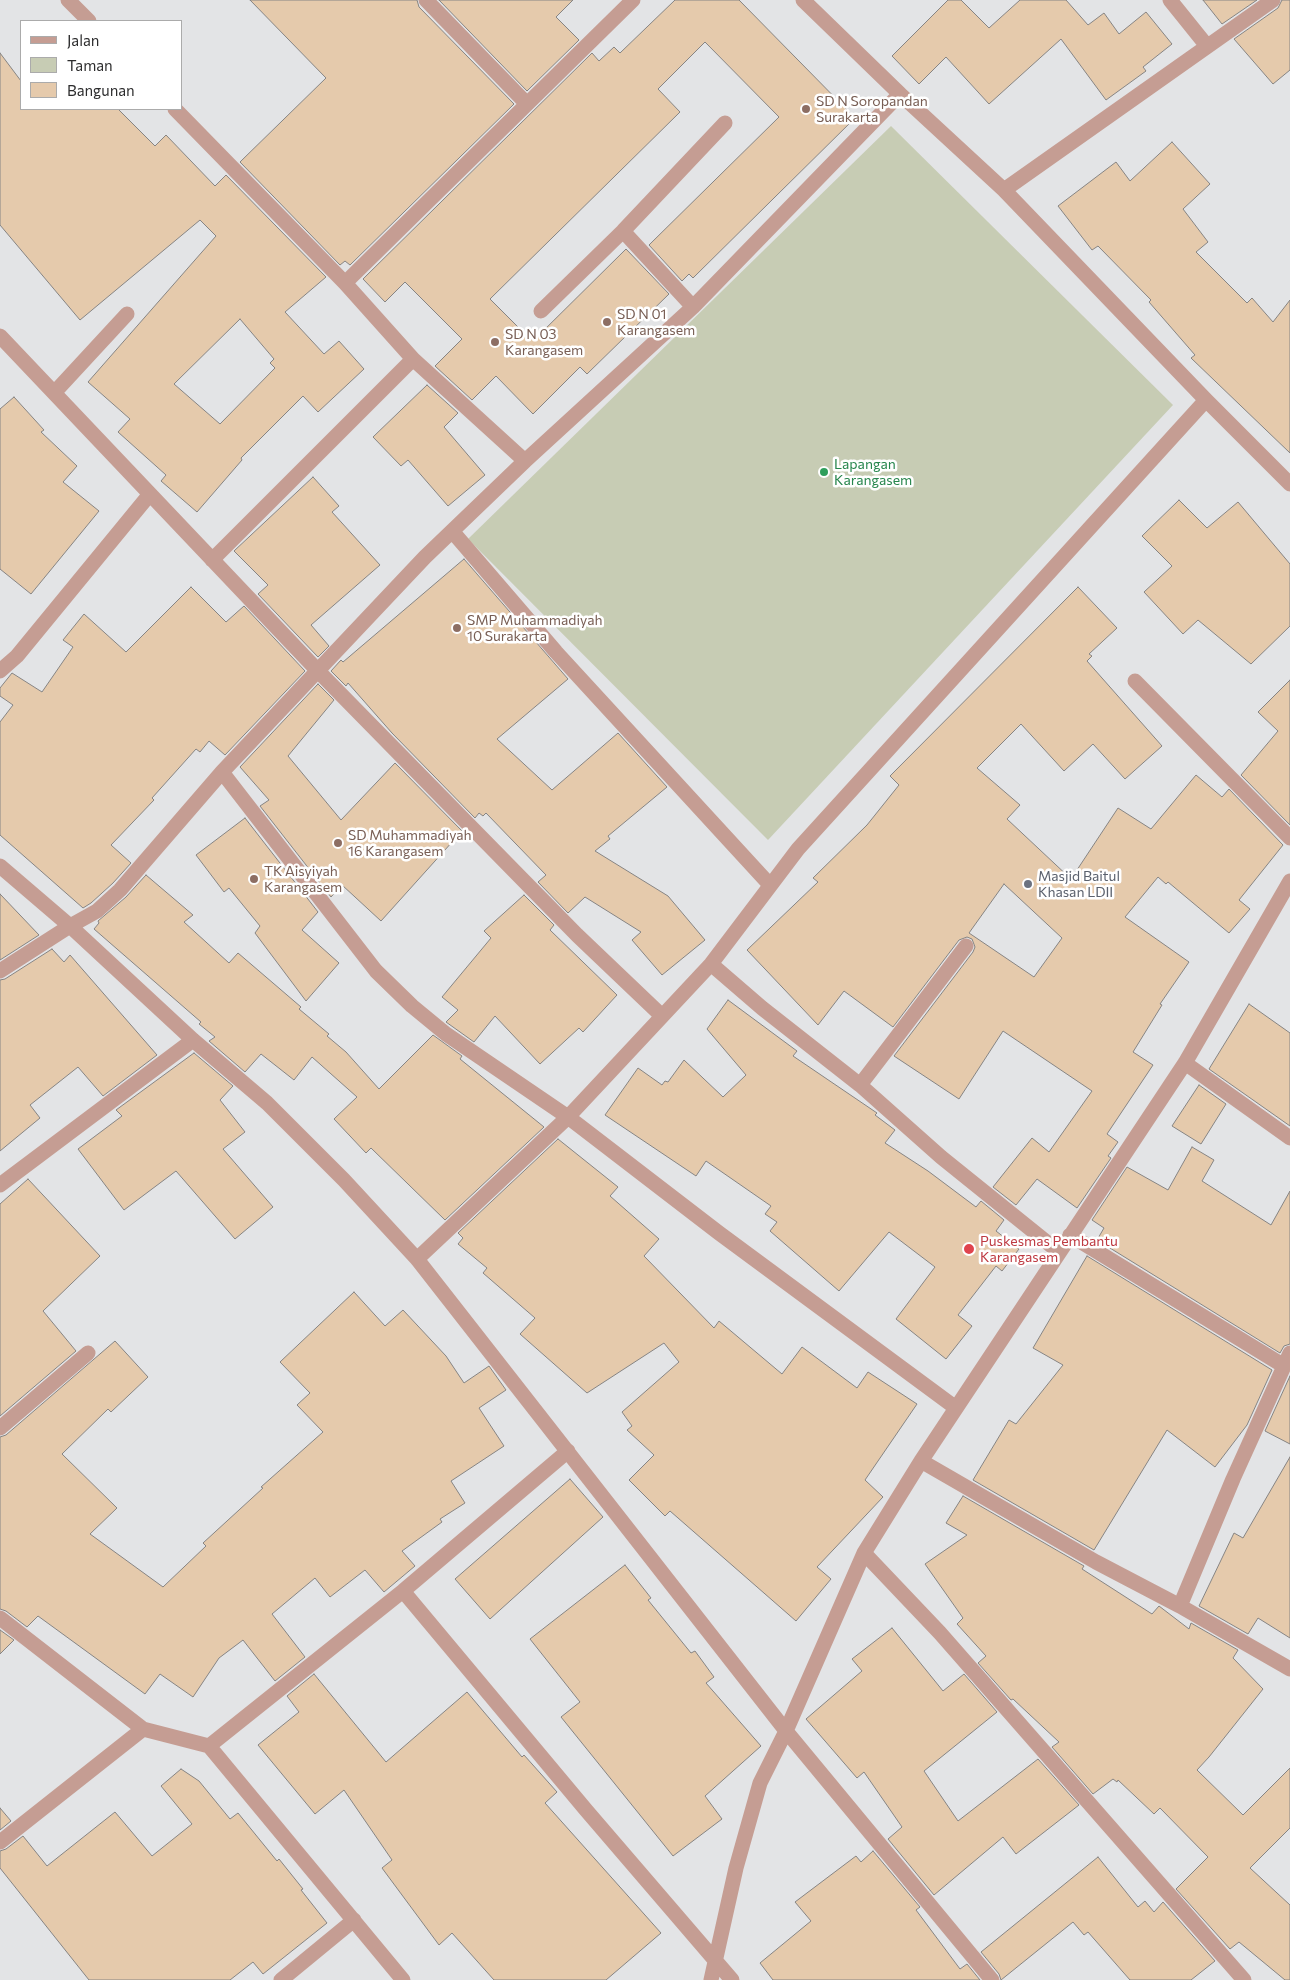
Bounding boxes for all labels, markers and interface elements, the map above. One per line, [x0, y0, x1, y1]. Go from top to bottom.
legend [20, 20, 182, 110]
text: Jalan [67, 31, 99, 49]
text: Taman [67, 56, 113, 74]
text: Bangunan [67, 81, 135, 99]
place label: SD N Soropandan Surakarta [816, 93, 928, 125]
marker: SD N Soropandan Surakarta [800, 103, 812, 115]
place label: SD N 01 Karangasem [617, 306, 695, 338]
marker: SD N 01 Karangasem [601, 316, 613, 328]
place label: SD N 03 Karangasem [505, 326, 583, 358]
marker: SD N 03 Karangasem [489, 336, 501, 348]
place label: Lapangan Karangasem [834, 456, 912, 488]
marker: Lapangan Karangasem [818, 466, 830, 478]
place label: SMP Muhammadiyah 10 Surakarta [467, 612, 602, 644]
marker: SMP Muhammadiyah 10 Surakarta [451, 622, 463, 634]
place label: SD Muhammadiyah 16 Karangasem [348, 827, 472, 860]
marker: SD Muhammadiyah 16 Karangasem [332, 837, 344, 849]
place label: TK Aisyiyah Karangasem [264, 863, 342, 896]
place label: Masjid Baitul Khasan LDII [1038, 868, 1120, 900]
marker: TK Aisyiyah Karangasem [248, 873, 260, 885]
marker: Masjid Baitul Khasan LDII [1022, 878, 1034, 890]
place label: Puskesmas Pembantu Karangasem [980, 1233, 1118, 1266]
marker: Puskesmas Pembantu Karangasem [962, 1242, 976, 1256]

